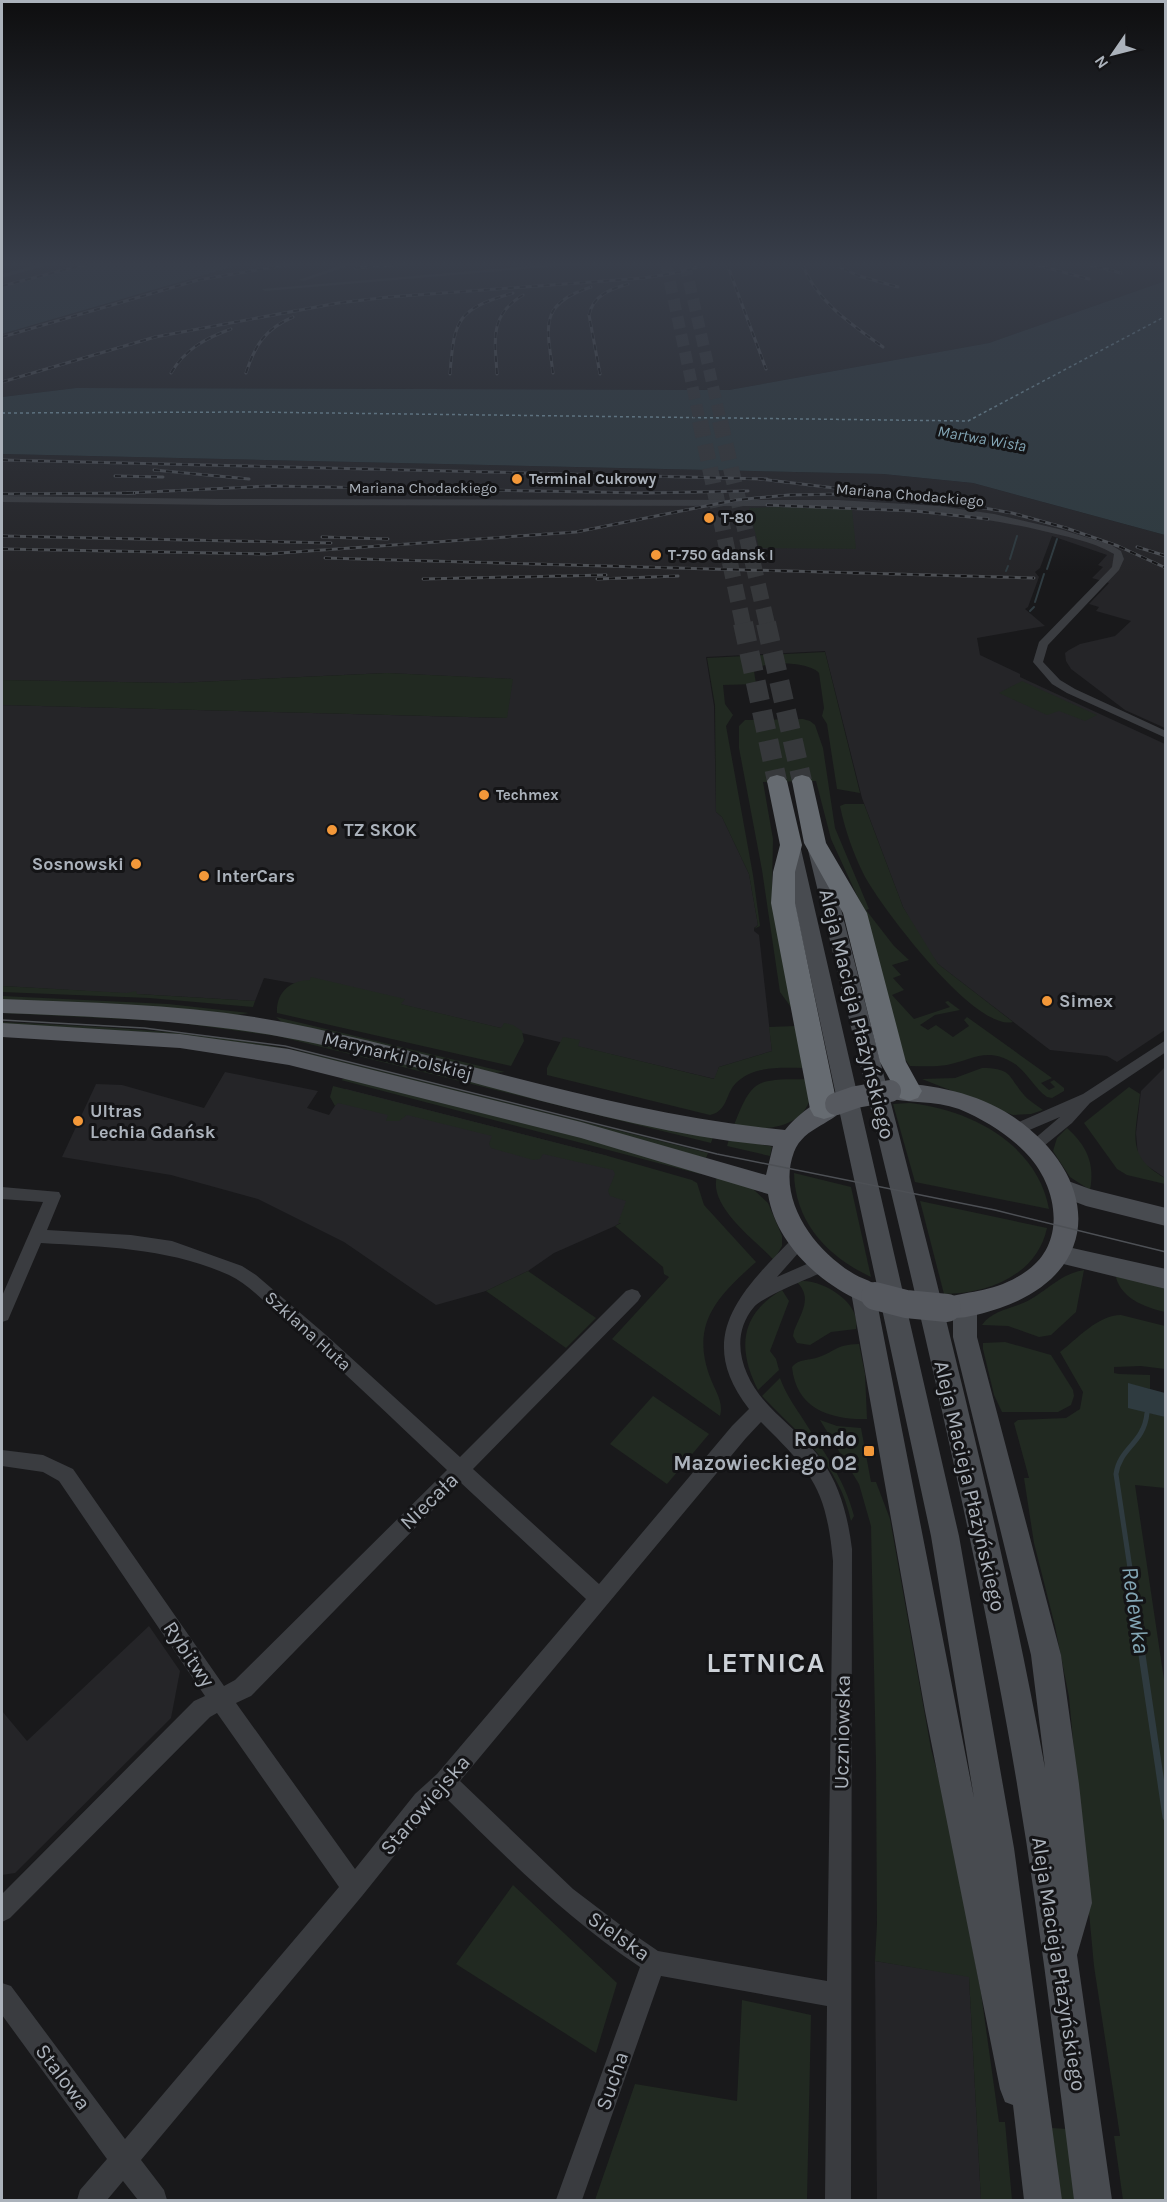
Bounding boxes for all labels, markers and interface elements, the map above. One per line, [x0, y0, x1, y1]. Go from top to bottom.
north arrow [1083, 24, 1143, 84]
text: N [1090, 52, 1112, 72]
water label: Martwa Wisła [936, 421, 1028, 456]
place label: Terminal Cukrowy [529, 470, 657, 488]
marker: Terminal Cukrowy [510, 472, 524, 486]
street label: Mariana Chodackiego [349, 479, 497, 497]
street label: Mariana Chodackiego [835, 480, 985, 510]
place label: T-80 [721, 509, 754, 527]
marker: T-80 [702, 511, 716, 525]
place label: T-750 Gdansk I [668, 546, 774, 564]
marker: T-750 Gdansk I [649, 548, 663, 562]
place label: Techmex [496, 786, 559, 804]
marker: Techmex [477, 788, 491, 802]
place label: TZ SKOK [344, 819, 417, 841]
marker: TZ SKOK [325, 823, 339, 837]
place label: Sosnowski [32, 853, 124, 875]
marker: Sosnowski [129, 857, 143, 871]
place label: InterCars [216, 865, 295, 887]
marker: InterCars [197, 869, 211, 883]
street label: Aleja Macieja Płażyńskiego [814, 886, 900, 1142]
place label: Simex [1059, 990, 1113, 1012]
marker: Simex [1040, 994, 1054, 1008]
street label: Marynarki Polskiej [322, 1027, 474, 1085]
place label: Ultras Lechia Gdańsk [90, 1100, 216, 1143]
marker: Ultras Lechia Gdańsk [71, 1114, 85, 1128]
street label: Szklana Huta [260, 1286, 356, 1376]
street label: Aleja Macieja Płażyńskiego [929, 1358, 1011, 1614]
place label: Rondo Mazowieckiego 02 [673, 1427, 857, 1475]
marker: Rondo Mazowieckiego 02 [862, 1444, 876, 1458]
street label: Niecała [395, 1468, 463, 1534]
water label: Redewka [1116, 1564, 1156, 1656]
street label: Rybitwy [158, 1617, 220, 1692]
district label: LETNICA [706, 1646, 826, 1679]
street label: Uczniowska [829, 1675, 855, 1789]
street label: Starowiejska [375, 1750, 475, 1860]
street label: Aleja Macieja Płażyńskiego [1027, 1835, 1091, 2093]
street label: Sielska [583, 1906, 655, 1966]
street label: Stalowa [30, 2039, 96, 2115]
street label: Sucha [591, 2048, 633, 2114]

